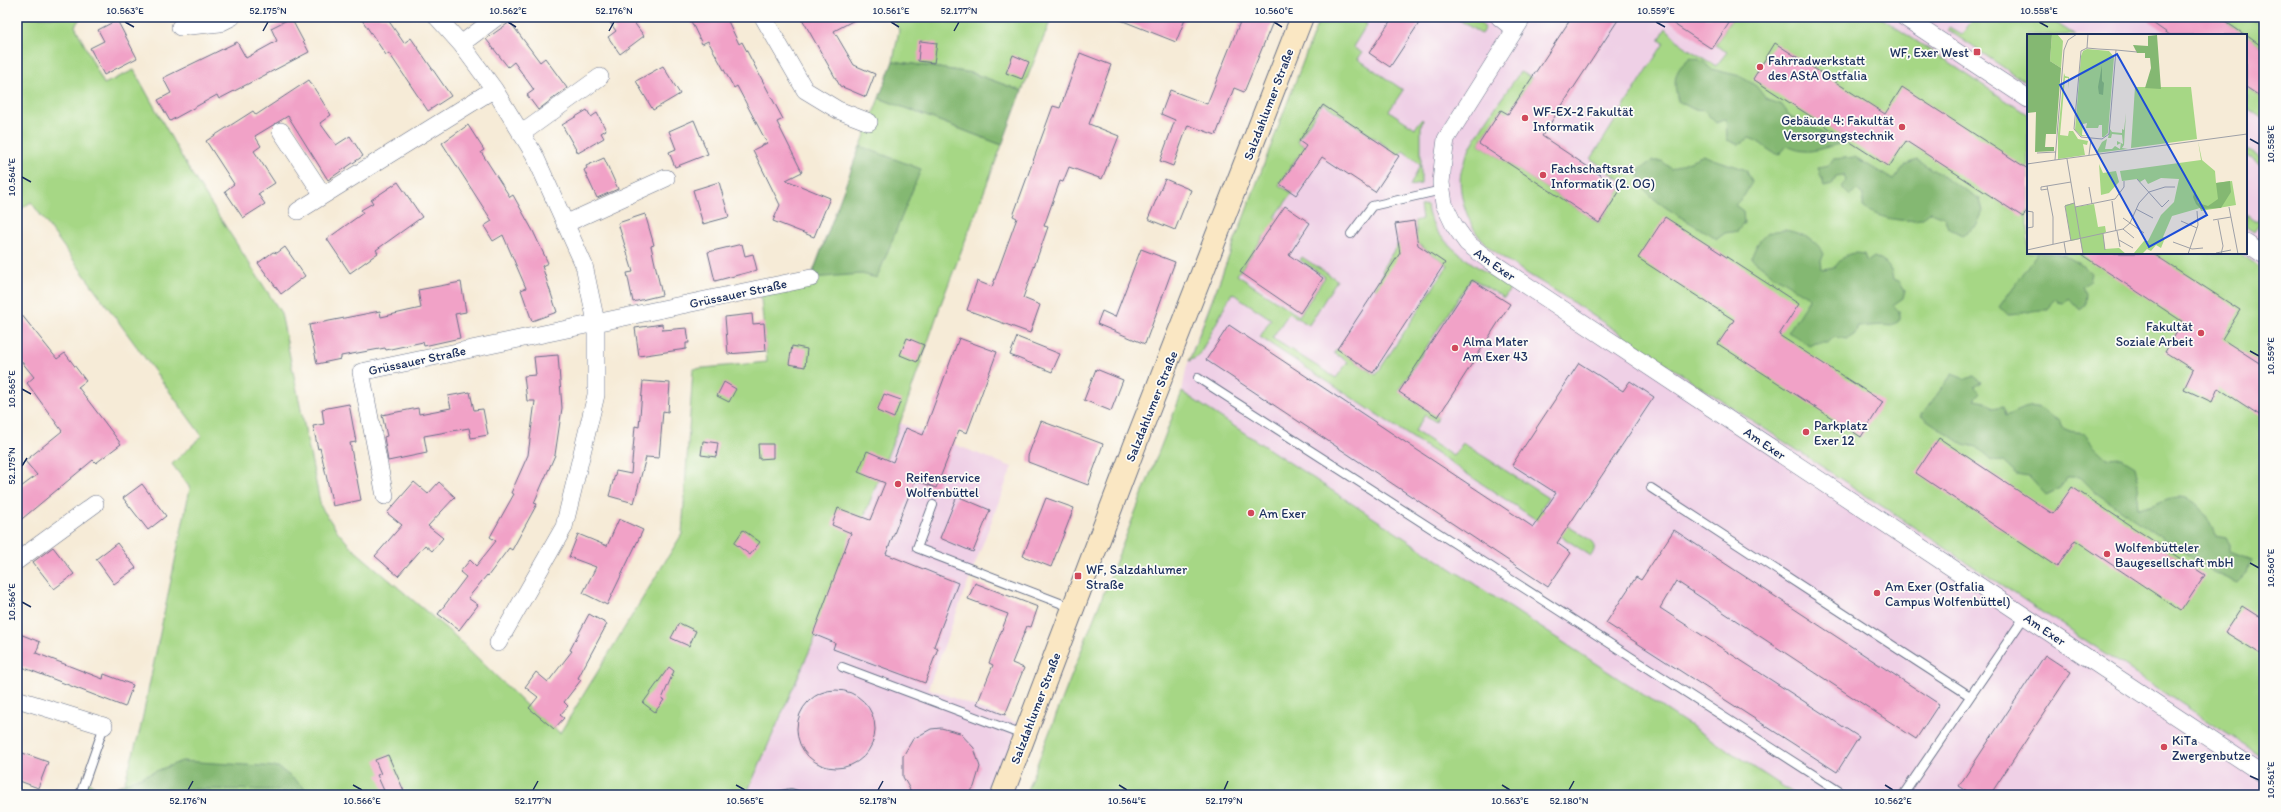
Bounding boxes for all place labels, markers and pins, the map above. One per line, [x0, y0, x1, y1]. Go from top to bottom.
place label: WF, Exer West [1890, 45, 1969, 60]
marker: WF, Exer West [1972, 47, 1982, 57]
place label: Fahrradwerkstatt des AStA Ostfalia [1768, 53, 1868, 83]
marker: Fahrradwerkstatt des AStA Ostfalia [1755, 62, 1765, 72]
place label: WF-EX-2 Fakultät Informatik [1533, 104, 1634, 134]
marker: WF-EX-2 Fakultät Informatik [1520, 113, 1530, 123]
place label: Gebäude 4: Fakultät Versorgungstechnik [1781, 113, 1894, 143]
marker: Gebäude 4: Fakultät Versorgungstechnik [1897, 122, 1907, 132]
place label: Fachschaftsrat Informatik (2. OG) [1551, 161, 1655, 191]
marker: Fachschaftsrat Informatik (2. OG) [1538, 170, 1548, 180]
place label: Fakultät Soziale Arbeit [2116, 319, 2193, 349]
marker: Fakultät Soziale Arbeit [2196, 328, 2206, 338]
place label: Alma Mater Am Exer 43 [1463, 334, 1529, 364]
marker: Alma Mater Am Exer 43 [1450, 343, 1460, 353]
place label: Parkplatz Exer 12 [1814, 418, 1867, 448]
marker: Parkplatz Exer 12 [1801, 427, 1811, 437]
place label: Reifenservice Wolfenbüttel [906, 470, 980, 500]
marker: Reifenservice Wolfenbüttel [893, 479, 903, 489]
place label: Am Exer [1259, 506, 1307, 521]
marker: Am Exer [1246, 508, 1256, 518]
place label: Wolfenbütteler Baugesellschaft mbH [2115, 540, 2234, 570]
marker: Wolfenbütteler Baugesellschaft mbH [2102, 549, 2112, 559]
place label: WF, Salzdahlumer Straße [1086, 562, 1188, 592]
marker: WF, Salzdahlumer Straße [1073, 571, 1083, 581]
place label: Am Exer (Ostfalia Campus Wolfenbüttel) [1885, 579, 2011, 609]
marker: Am Exer (Ostfalia Campus Wolfenbüttel) [1872, 588, 1882, 598]
place label: KiTa Zwergenbutze [2172, 733, 2251, 763]
marker: KiTa Zwergenbutze [2159, 742, 2169, 752]

